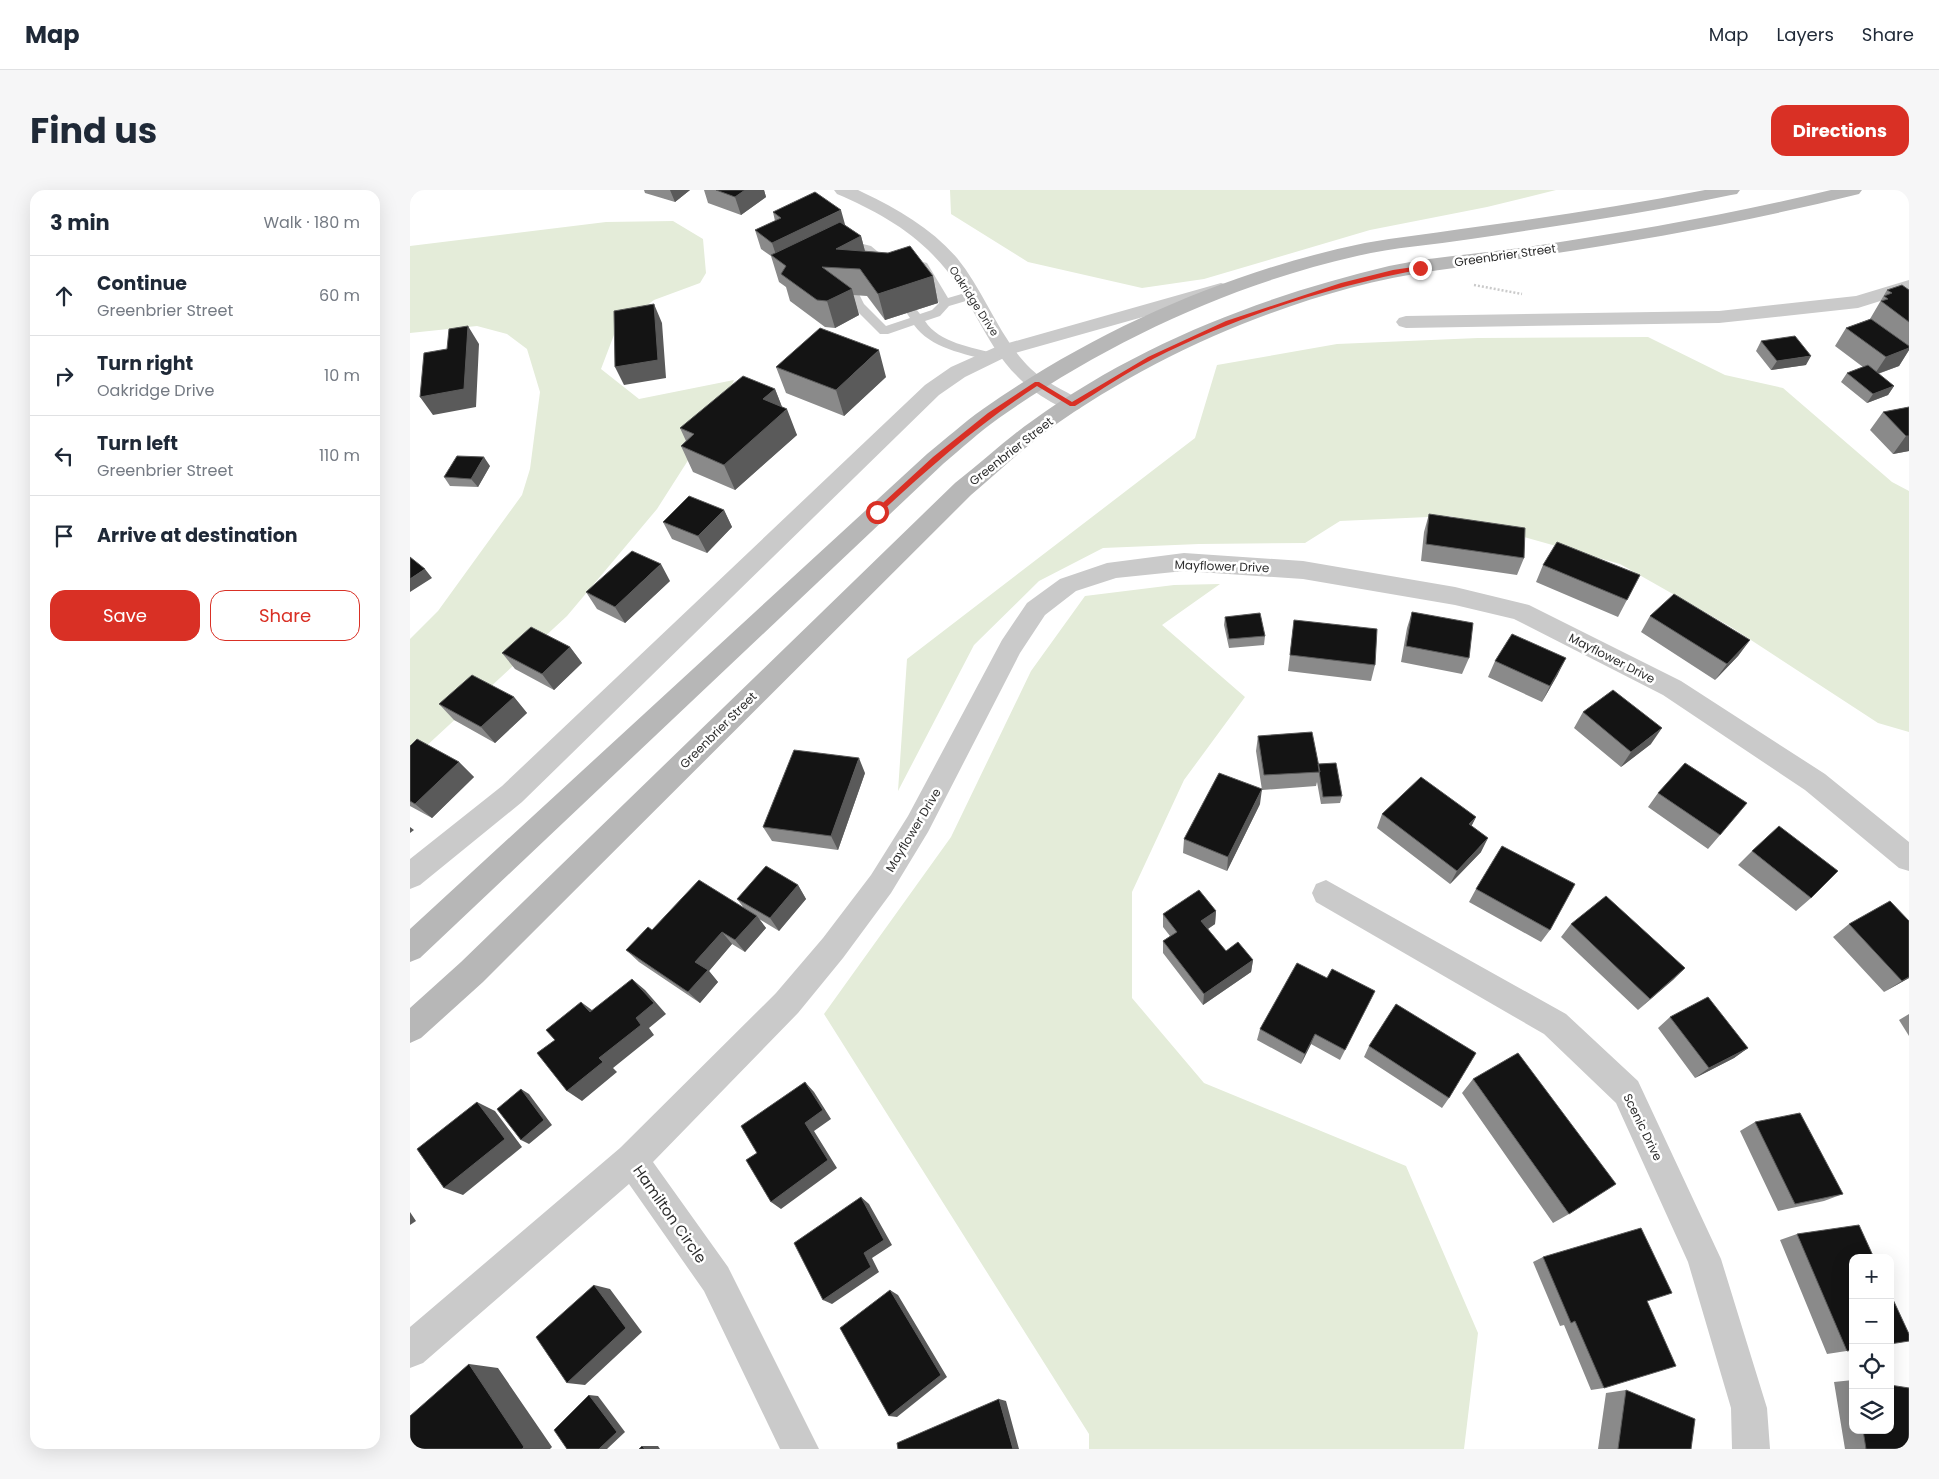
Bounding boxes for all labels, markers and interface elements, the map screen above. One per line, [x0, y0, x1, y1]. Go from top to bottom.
text: Map [25, 18, 80, 51]
text: Map [1709, 22, 1749, 47]
text: Layers [1777, 22, 1834, 47]
text: Share [1862, 22, 1914, 47]
button: Directions [1771, 105, 1909, 156]
text: Find us [30, 106, 157, 155]
text: 3 min [50, 208, 110, 237]
text: Walk · 180 m [263, 211, 360, 234]
street label: Greenbrier Street [1453, 239, 1557, 271]
route end [1409, 257, 1432, 280]
street label: Oakridge Drive [945, 263, 1003, 339]
text: Continue [97, 270, 187, 297]
icon: ahead [50, 282, 78, 310]
text: 60 m [319, 284, 360, 307]
text: Greenbrier Street [97, 299, 233, 322]
text: Turn right [97, 350, 193, 377]
icon: right [50, 362, 78, 390]
text: 10 m [324, 364, 360, 387]
text: Oakridge Drive [97, 379, 214, 402]
street label: Greenbrier Street [966, 413, 1056, 489]
text: Turn left [97, 430, 178, 457]
icon: left [50, 442, 78, 470]
text: 110 m [319, 444, 360, 467]
text: Greenbrier Street [97, 459, 233, 482]
route start [866, 501, 889, 524]
icon: arrive [50, 522, 78, 550]
text: Arrive at destination [97, 522, 298, 549]
street label: Mayflower Drive [1174, 556, 1270, 576]
button: Save [50, 590, 200, 641]
button: Share [210, 590, 360, 641]
street label: Mayflower Drive [1566, 629, 1658, 687]
street label: Greenbrier Street [676, 688, 760, 772]
street label: Mayflower Drive [881, 785, 945, 875]
street label: Scenic Drive [1619, 1090, 1667, 1164]
street label: Hamilton Circle [628, 1161, 712, 1267]
map controls [1849, 1254, 1894, 1434]
button: + [1849, 1254, 1894, 1299]
button: − [1849, 1299, 1894, 1344]
button: locate [1849, 1344, 1894, 1389]
button: layers [1849, 1389, 1894, 1434]

